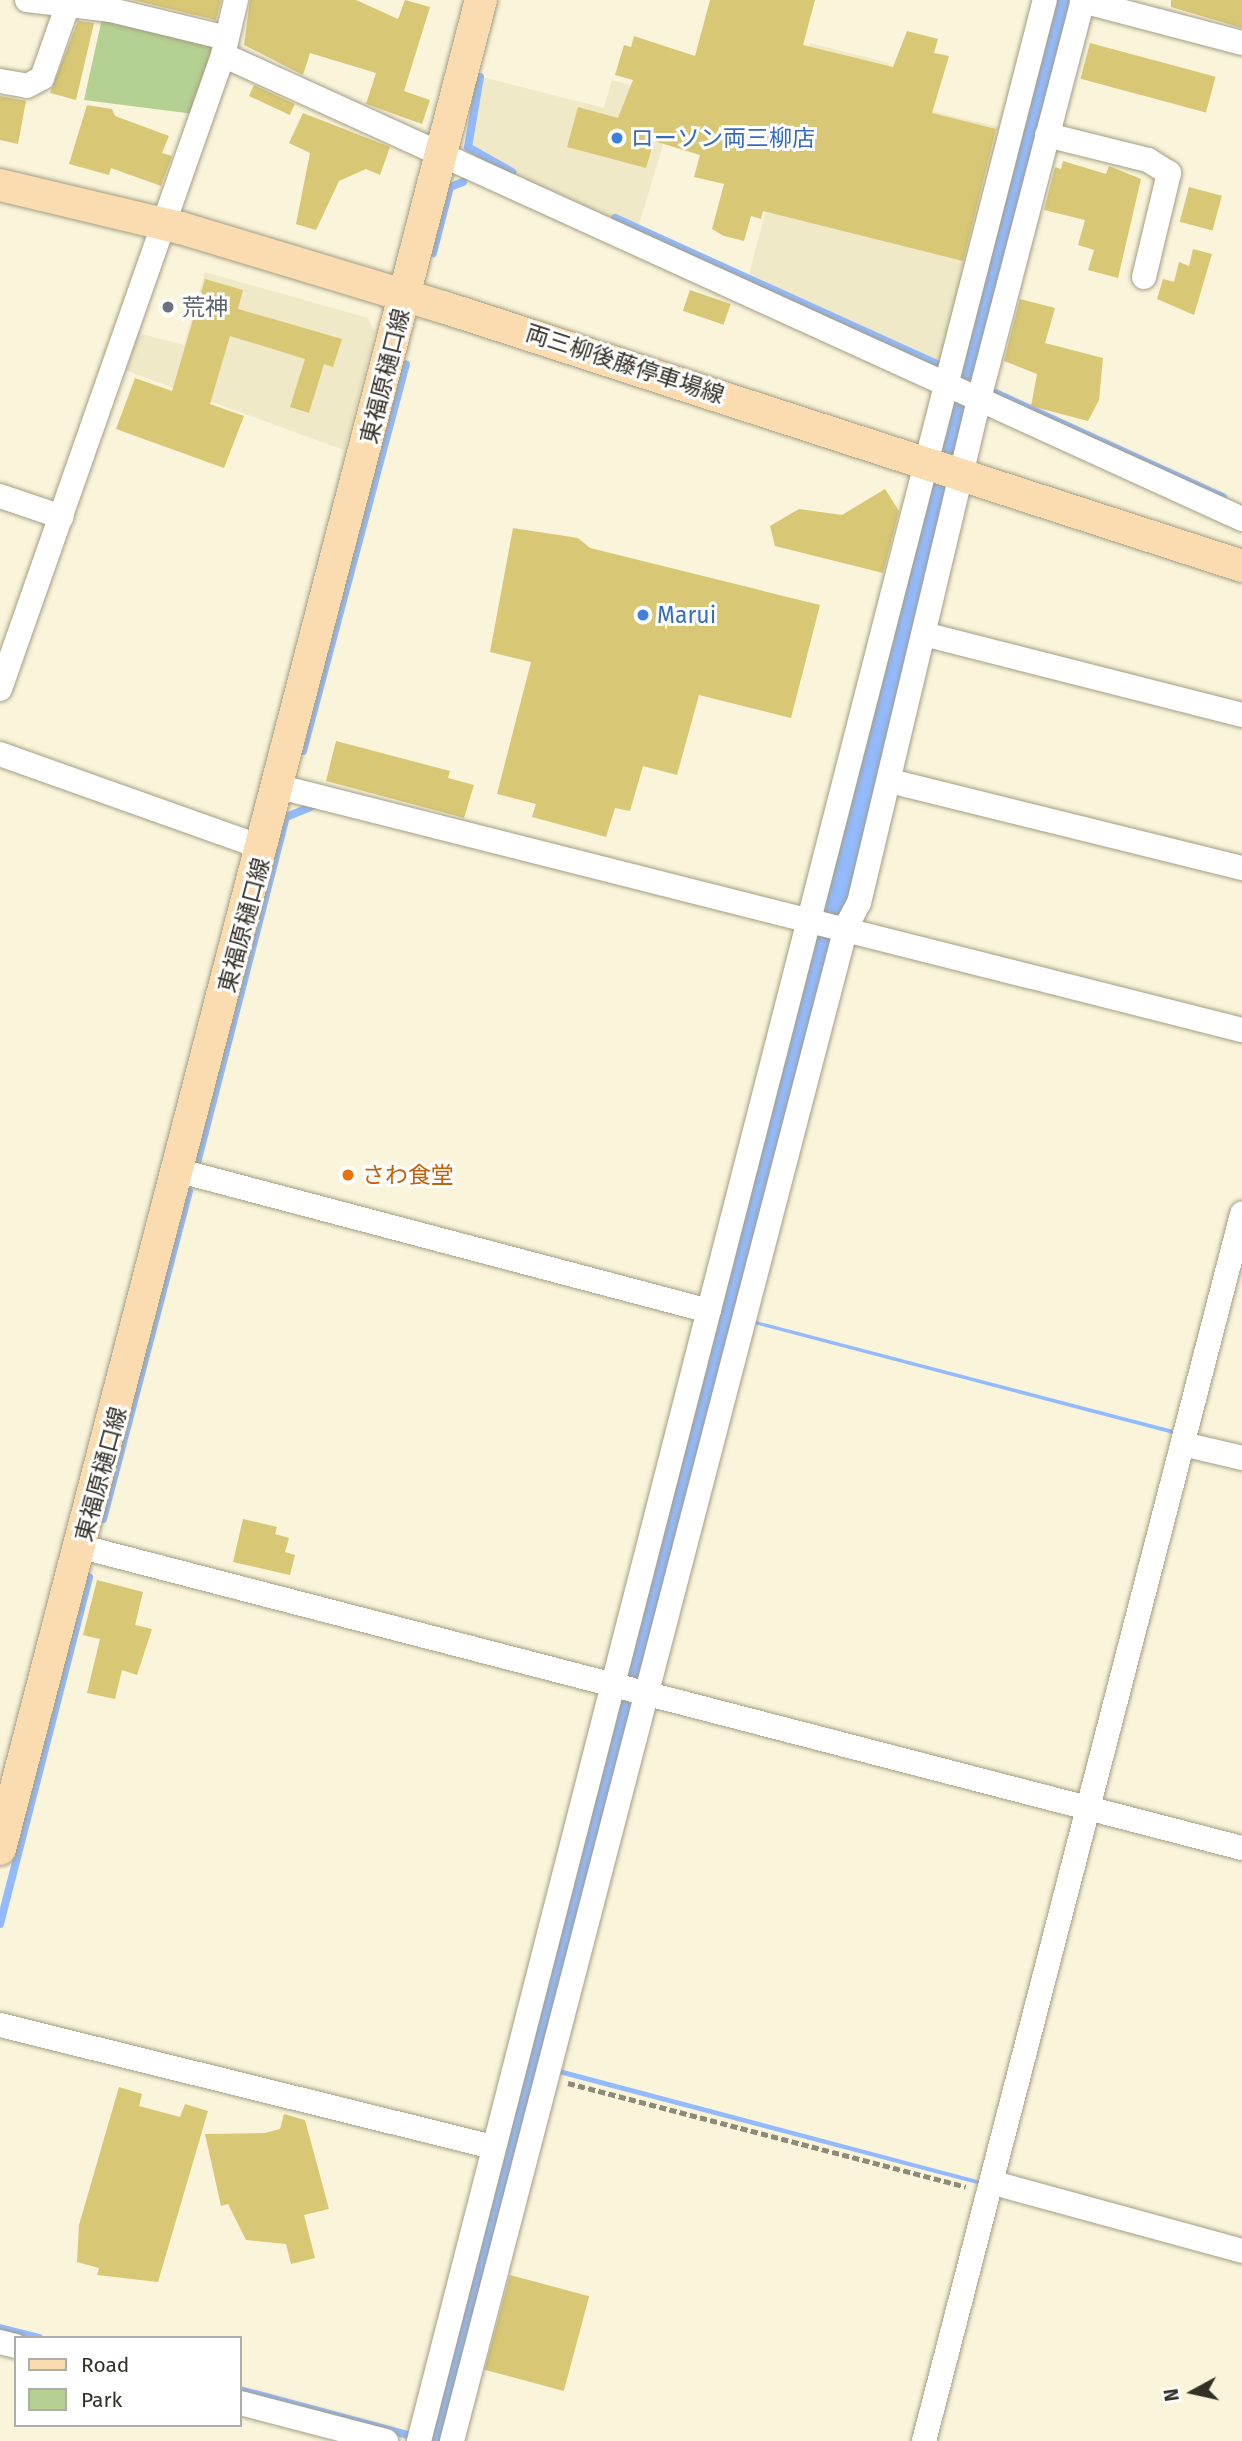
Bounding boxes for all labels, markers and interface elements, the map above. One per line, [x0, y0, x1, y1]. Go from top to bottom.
place label: ローソン両三柳店 [631, 124, 815, 152]
marker: ローソン両三柳店 [609, 130, 625, 146]
place label: 荒神 [182, 293, 228, 321]
marker: 荒神 [160, 299, 176, 315]
street label: 東福原樋口線 [355, 306, 415, 446]
street label: 両三柳後藤停車場線 [522, 319, 728, 409]
place label: Marui [657, 601, 716, 629]
marker: Marui [635, 607, 651, 623]
street label: 東福原樋口線 [213, 855, 275, 995]
place label: さわ食堂 [362, 1161, 454, 1189]
marker: さわ食堂 [340, 1167, 356, 1183]
street label: 東福原樋口線 [70, 1404, 132, 1544]
legend [14, 2336, 242, 2427]
text: Road [81, 2352, 129, 2378]
north arrow [1158, 2357, 1228, 2427]
text: Park [81, 2387, 122, 2413]
text: N [1159, 2387, 1184, 2403]

